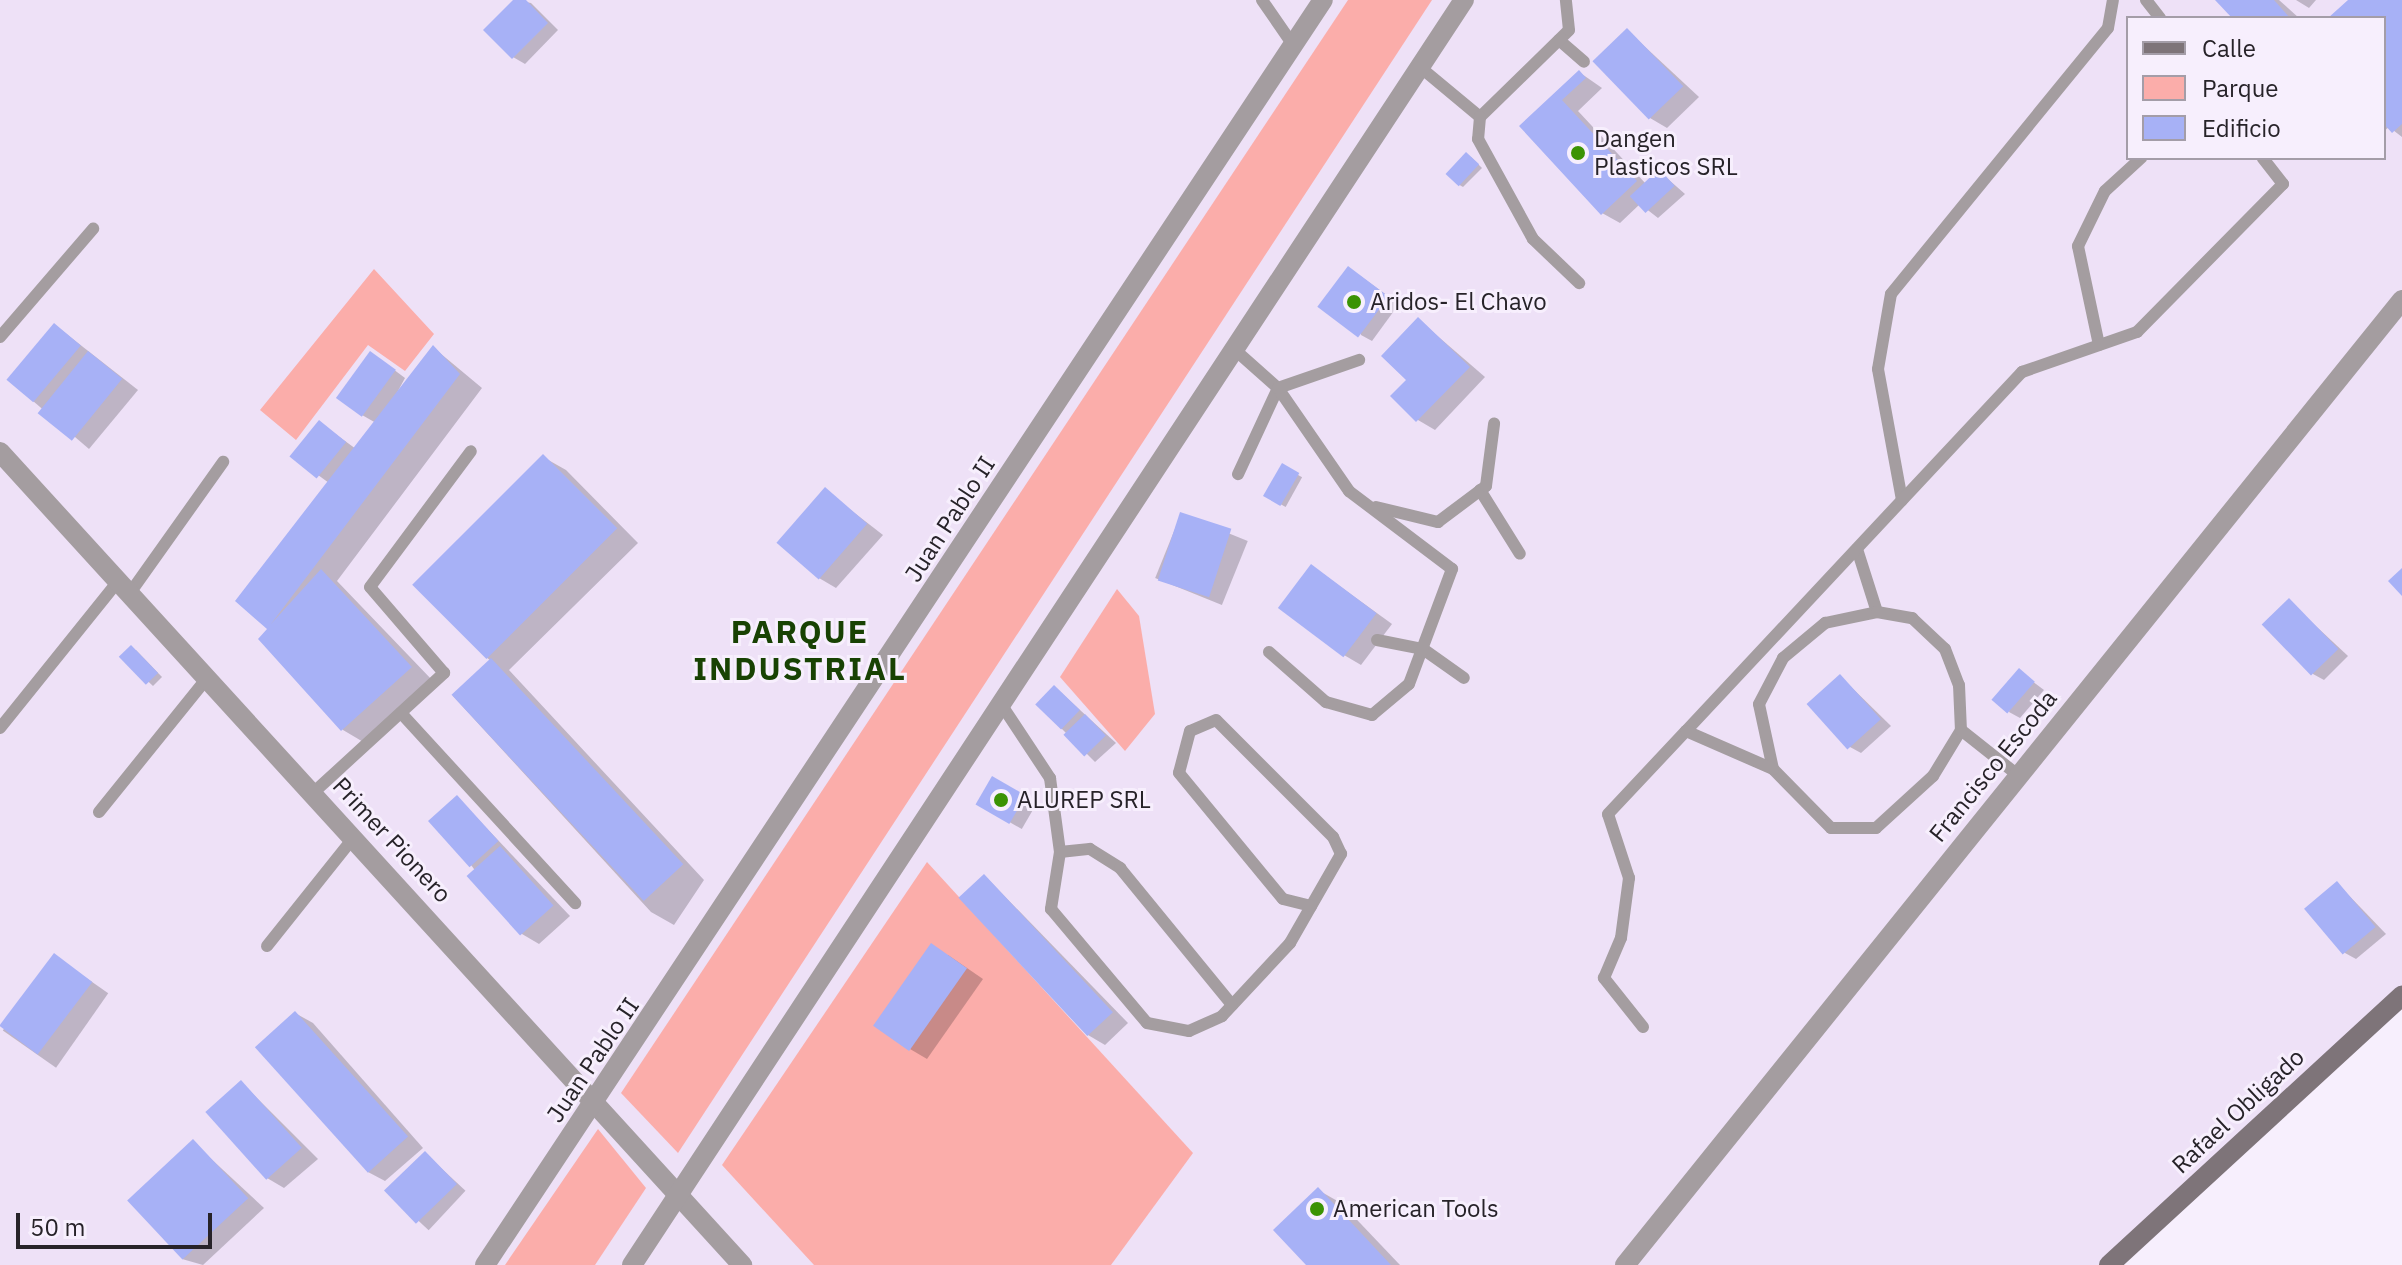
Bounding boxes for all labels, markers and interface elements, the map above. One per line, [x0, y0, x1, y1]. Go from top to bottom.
legend [2126, 16, 2386, 160]
text: Calle [2202, 32, 2256, 64]
text: Parque [2202, 72, 2279, 104]
text: Edificio [2202, 112, 2281, 144]
place label: Dangen Plasticos SRL [1594, 125, 1738, 181]
marker: Dangen Plasticos SRL [1569, 144, 1587, 162]
place label: Aridos- El Chavo [1370, 288, 1547, 316]
marker: Aridos- El Chavo [1345, 293, 1363, 311]
street label: Juan Pablo II [899, 451, 1001, 587]
district label: PARQUE INDUSTRIAL [693, 613, 907, 688]
street label: Francisco Escoda [1923, 684, 2063, 848]
street label: Primer Pionero [327, 771, 457, 909]
place label: ALUREP SRL [1017, 786, 1151, 814]
marker: ALUREP SRL [992, 791, 1010, 809]
street label: Juan Pablo II [541, 992, 645, 1128]
street label: Rafael Obligado [2166, 1042, 2310, 1180]
place label: American Tools [1333, 1195, 1499, 1223]
scale bar [20, 1197, 216, 1247]
marker: American Tools [1308, 1200, 1326, 1218]
text: 50 m [30, 1211, 85, 1243]

